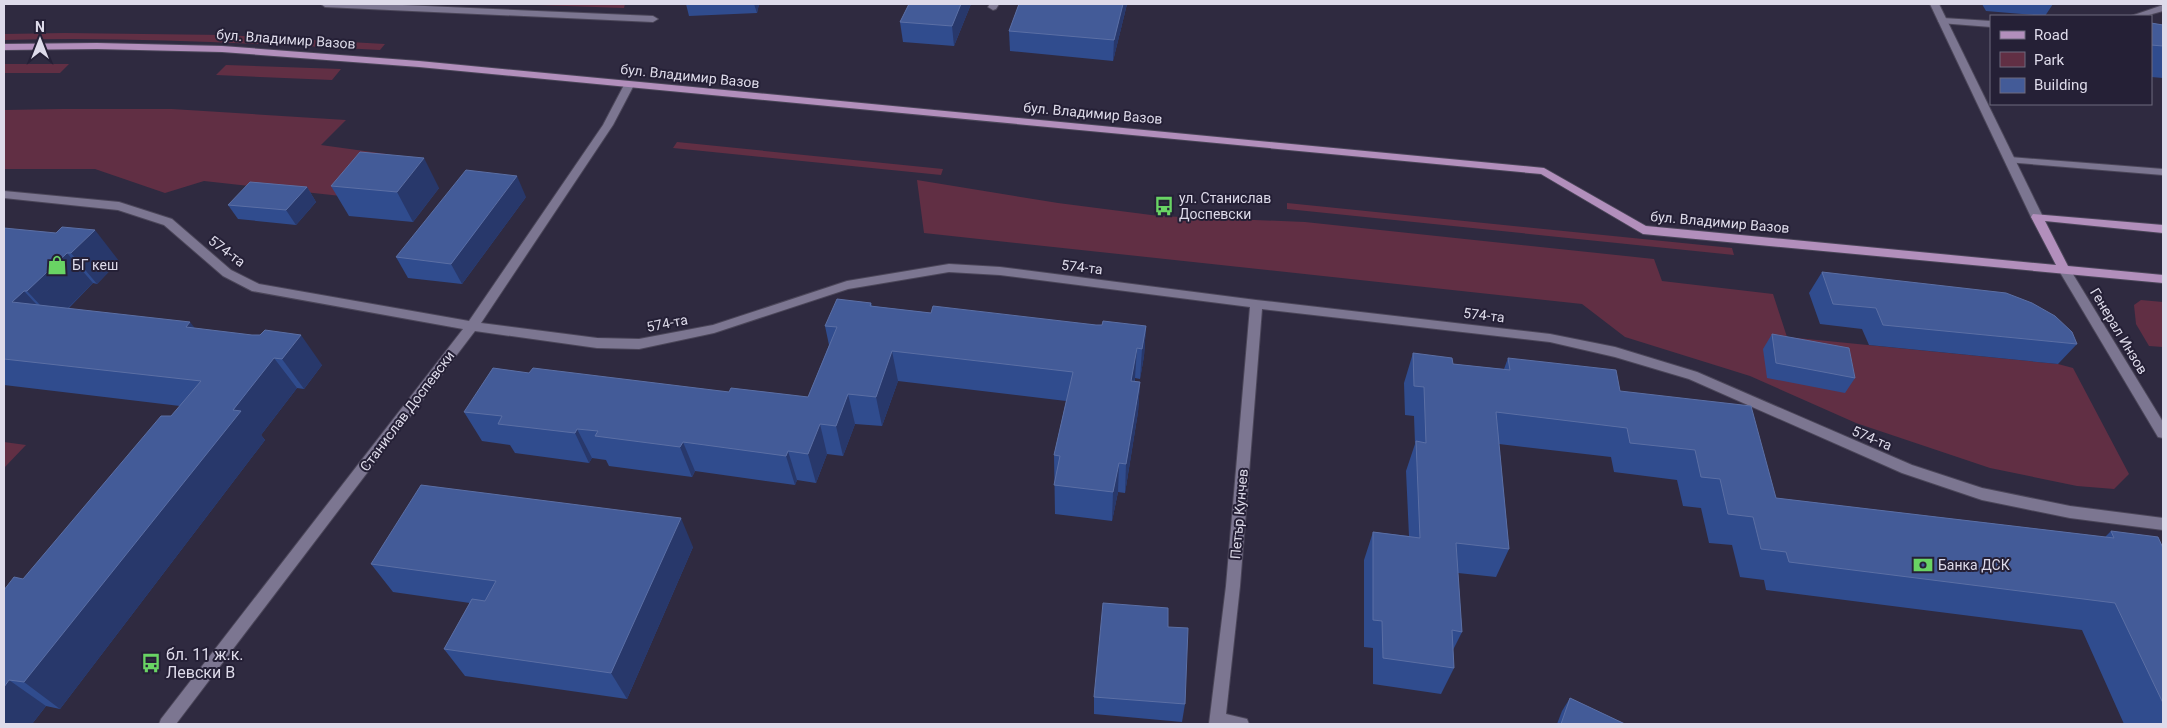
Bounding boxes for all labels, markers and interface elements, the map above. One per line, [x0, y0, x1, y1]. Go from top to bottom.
north arrow [15, 15, 65, 65]
legend [1990, 15, 2152, 105]
text: N [35, 19, 45, 35]
street label: бул. Владимир Вазов [216, 26, 356, 52]
text: Road [2034, 26, 2068, 44]
text: Park [2034, 51, 2065, 69]
street label: бул. Владимир Вазов [620, 61, 760, 91]
text: Building [2034, 76, 2088, 94]
street label: бул. Владимир Вазов [1023, 99, 1163, 127]
place label: ул. Станислав Доспевски [1179, 190, 1271, 222]
bus stop icon: ул. Станислав Доспевски [1153, 195, 1175, 217]
street label: бул. Владимир Вазов [1650, 208, 1790, 236]
street label: 574-та [206, 232, 248, 270]
shop icon: БГ кеш [46, 254, 68, 276]
place label: БГ кеш [72, 257, 118, 273]
street label: 574-та [1060, 257, 1104, 277]
street label: Генерал Инзов [2087, 285, 2151, 377]
street label: 574-та [1462, 305, 1506, 325]
street label: 574-та [645, 311, 689, 335]
street label: Станислав Доспевски [357, 348, 457, 474]
street label: 574-та [1850, 422, 1894, 454]
street label: Петър Кунчев [1227, 468, 1251, 560]
bank icon: Банка ДСК [1912, 554, 1934, 576]
place label: Банка ДСК [1938, 557, 2010, 573]
place label: бл. 11 ж.к. Левски В [166, 645, 244, 682]
bus stop icon: бл. 11 ж.к. Левски В [140, 652, 162, 674]

